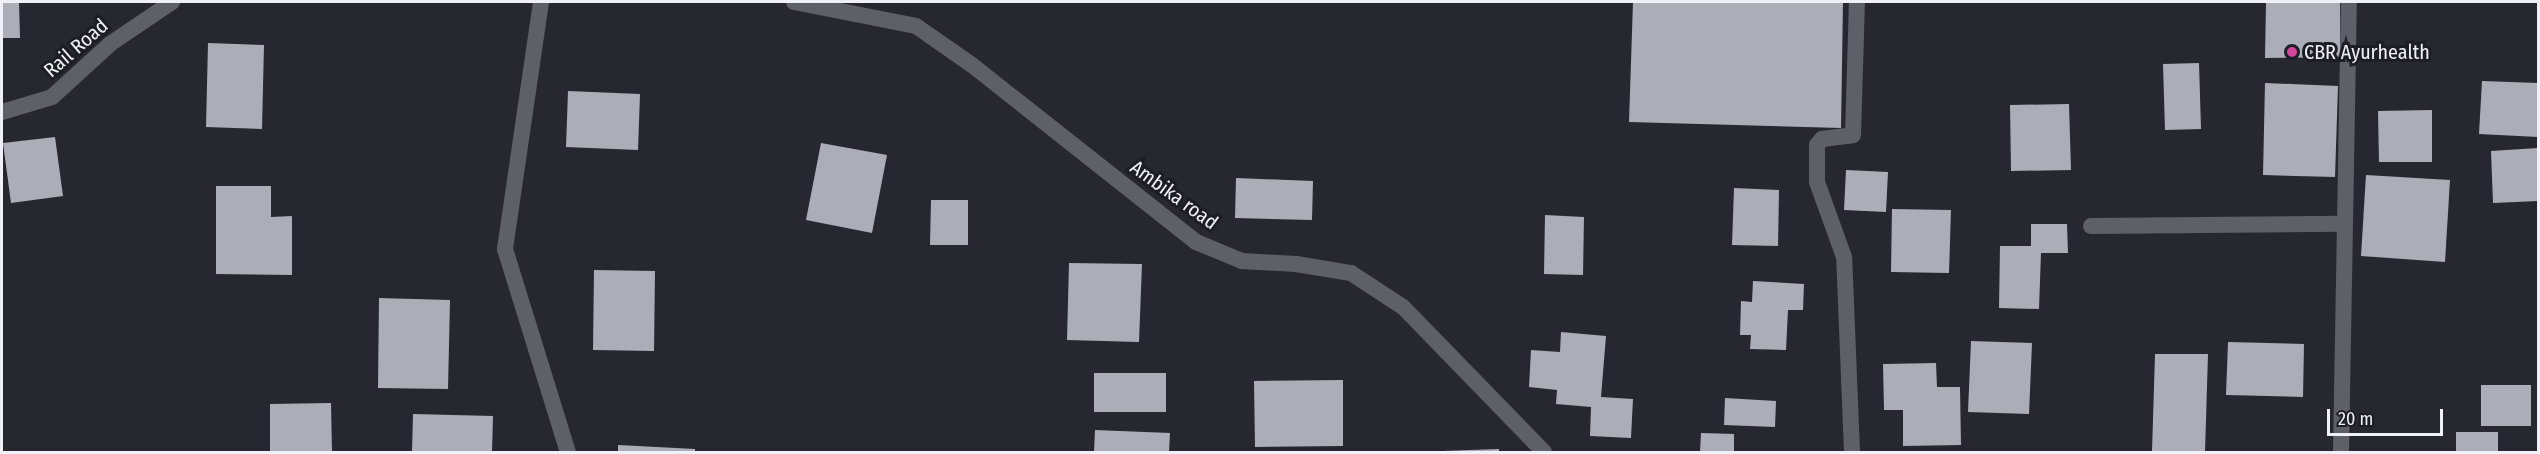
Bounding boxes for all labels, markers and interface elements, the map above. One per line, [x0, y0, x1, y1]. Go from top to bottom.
street label: Rail Road [39, 14, 113, 82]
place label: CBR Ayurhealth [2304, 40, 2430, 64]
marker: CBR Ayurhealth [2285, 45, 2299, 59]
street label: Ambika road [1126, 155, 1222, 235]
scale bar [2330, 397, 2446, 435]
text: 20 m [2338, 408, 2373, 430]

